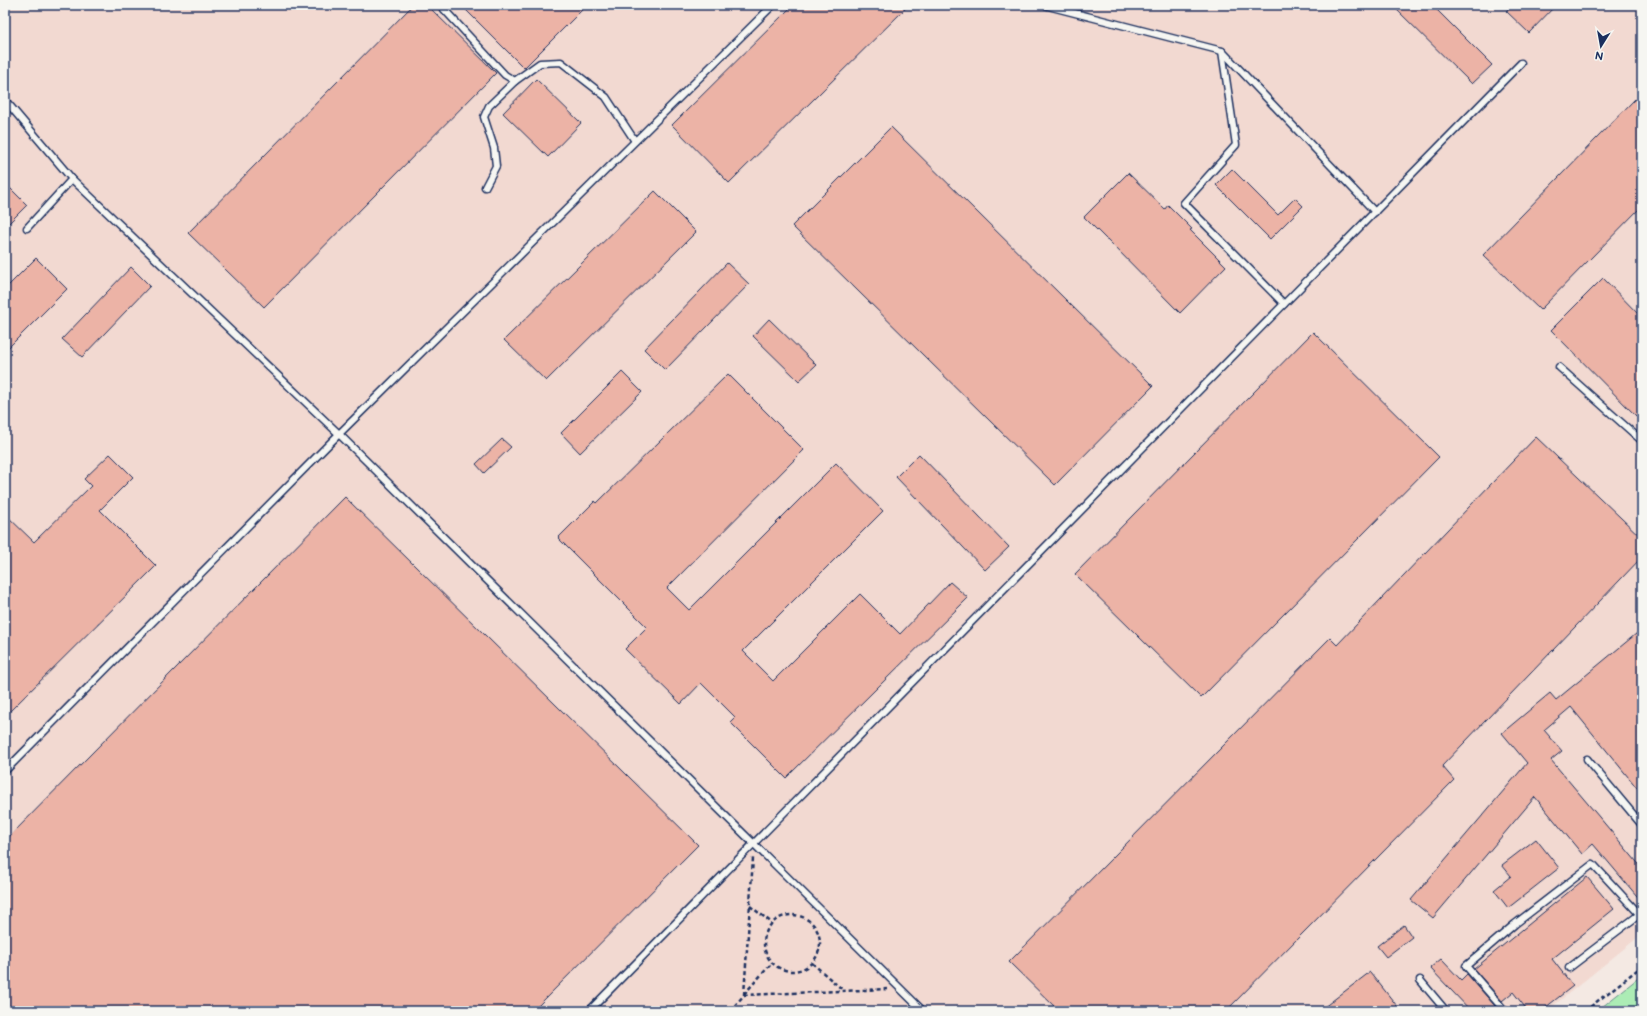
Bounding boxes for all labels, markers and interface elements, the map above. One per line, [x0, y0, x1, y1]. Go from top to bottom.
north arrow [1581, 26, 1621, 66]
text: N [1594, 48, 1604, 62]

